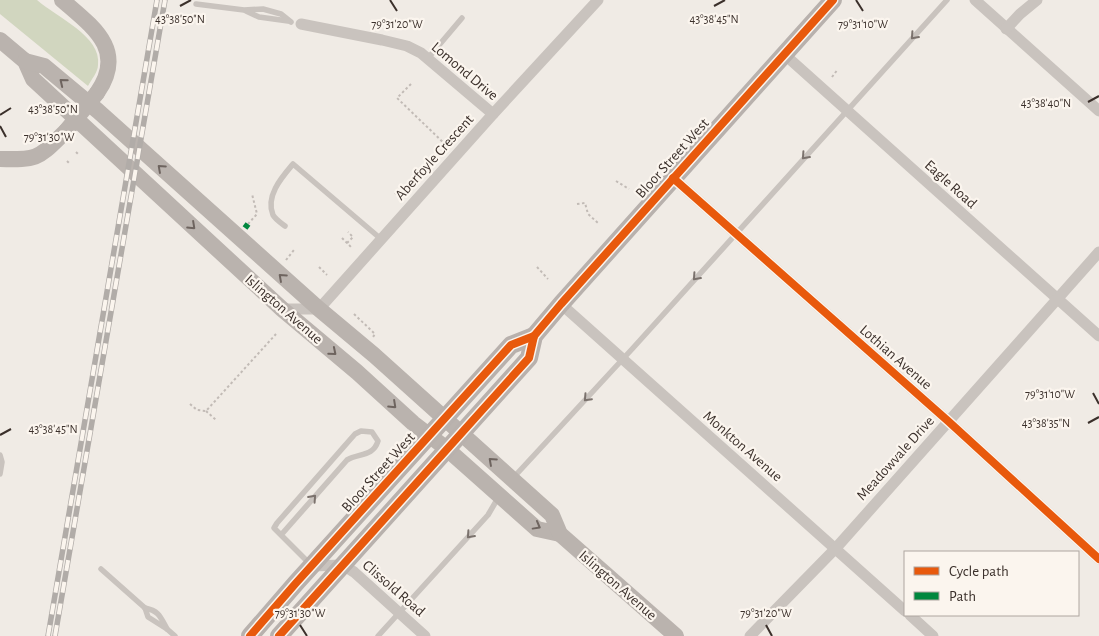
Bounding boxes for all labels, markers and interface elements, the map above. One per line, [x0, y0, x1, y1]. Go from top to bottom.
text: 43°38'50"N [155, 13, 205, 25]
text: 43°38'45"N [689, 13, 739, 25]
text: 79°31'20"W [371, 18, 423, 30]
text: 79°31'10"W [838, 18, 888, 30]
one-way arrow [911, 31, 920, 40]
street label: Lomond Drive [429, 39, 501, 103]
one-way arrow [60, 79, 69, 88]
text: 43°38'40"N [1021, 97, 1071, 109]
text: 43°38'50"N [28, 103, 78, 115]
street label: Aberfoyle Crescent [392, 112, 477, 203]
street label: Bloor Street West [633, 115, 712, 201]
text: 79°31'30"W [24, 131, 75, 143]
one-way arrow [802, 151, 811, 160]
street label: Eagle Road [922, 157, 980, 212]
one-way arrow [158, 165, 167, 174]
one-way arrow [187, 220, 196, 229]
street label: Islington Avenue [242, 272, 325, 347]
one-way arrow [693, 272, 702, 281]
one-way arrow [279, 273, 288, 282]
street label: Lothian Avenue [857, 322, 935, 393]
one-way arrow [327, 346, 336, 355]
text: 79°31'10"W [1025, 388, 1075, 400]
one-way arrow [584, 392, 593, 401]
one-way arrow [387, 399, 396, 408]
street label: Monkton Avenue [700, 408, 785, 485]
street label: Meadowvale Drive [854, 413, 937, 503]
text: 43°38'35"N [1022, 417, 1070, 429]
text: 43°38'45"N [28, 423, 78, 435]
street label: Bloor Street West [339, 429, 418, 515]
one-way arrow [489, 458, 498, 467]
one-way arrow [307, 495, 316, 504]
one-way arrow [531, 520, 540, 530]
one-way arrow [467, 529, 476, 538]
street label: Islington Avenue [576, 548, 659, 623]
legend [904, 551, 1079, 616]
street label: Clissold Road [360, 557, 428, 620]
text: Cycle path [949, 564, 1009, 579]
text: Path [949, 589, 976, 604]
text: 79°31'30"W [275, 607, 326, 619]
text: 79°31'20"W [740, 607, 792, 619]

